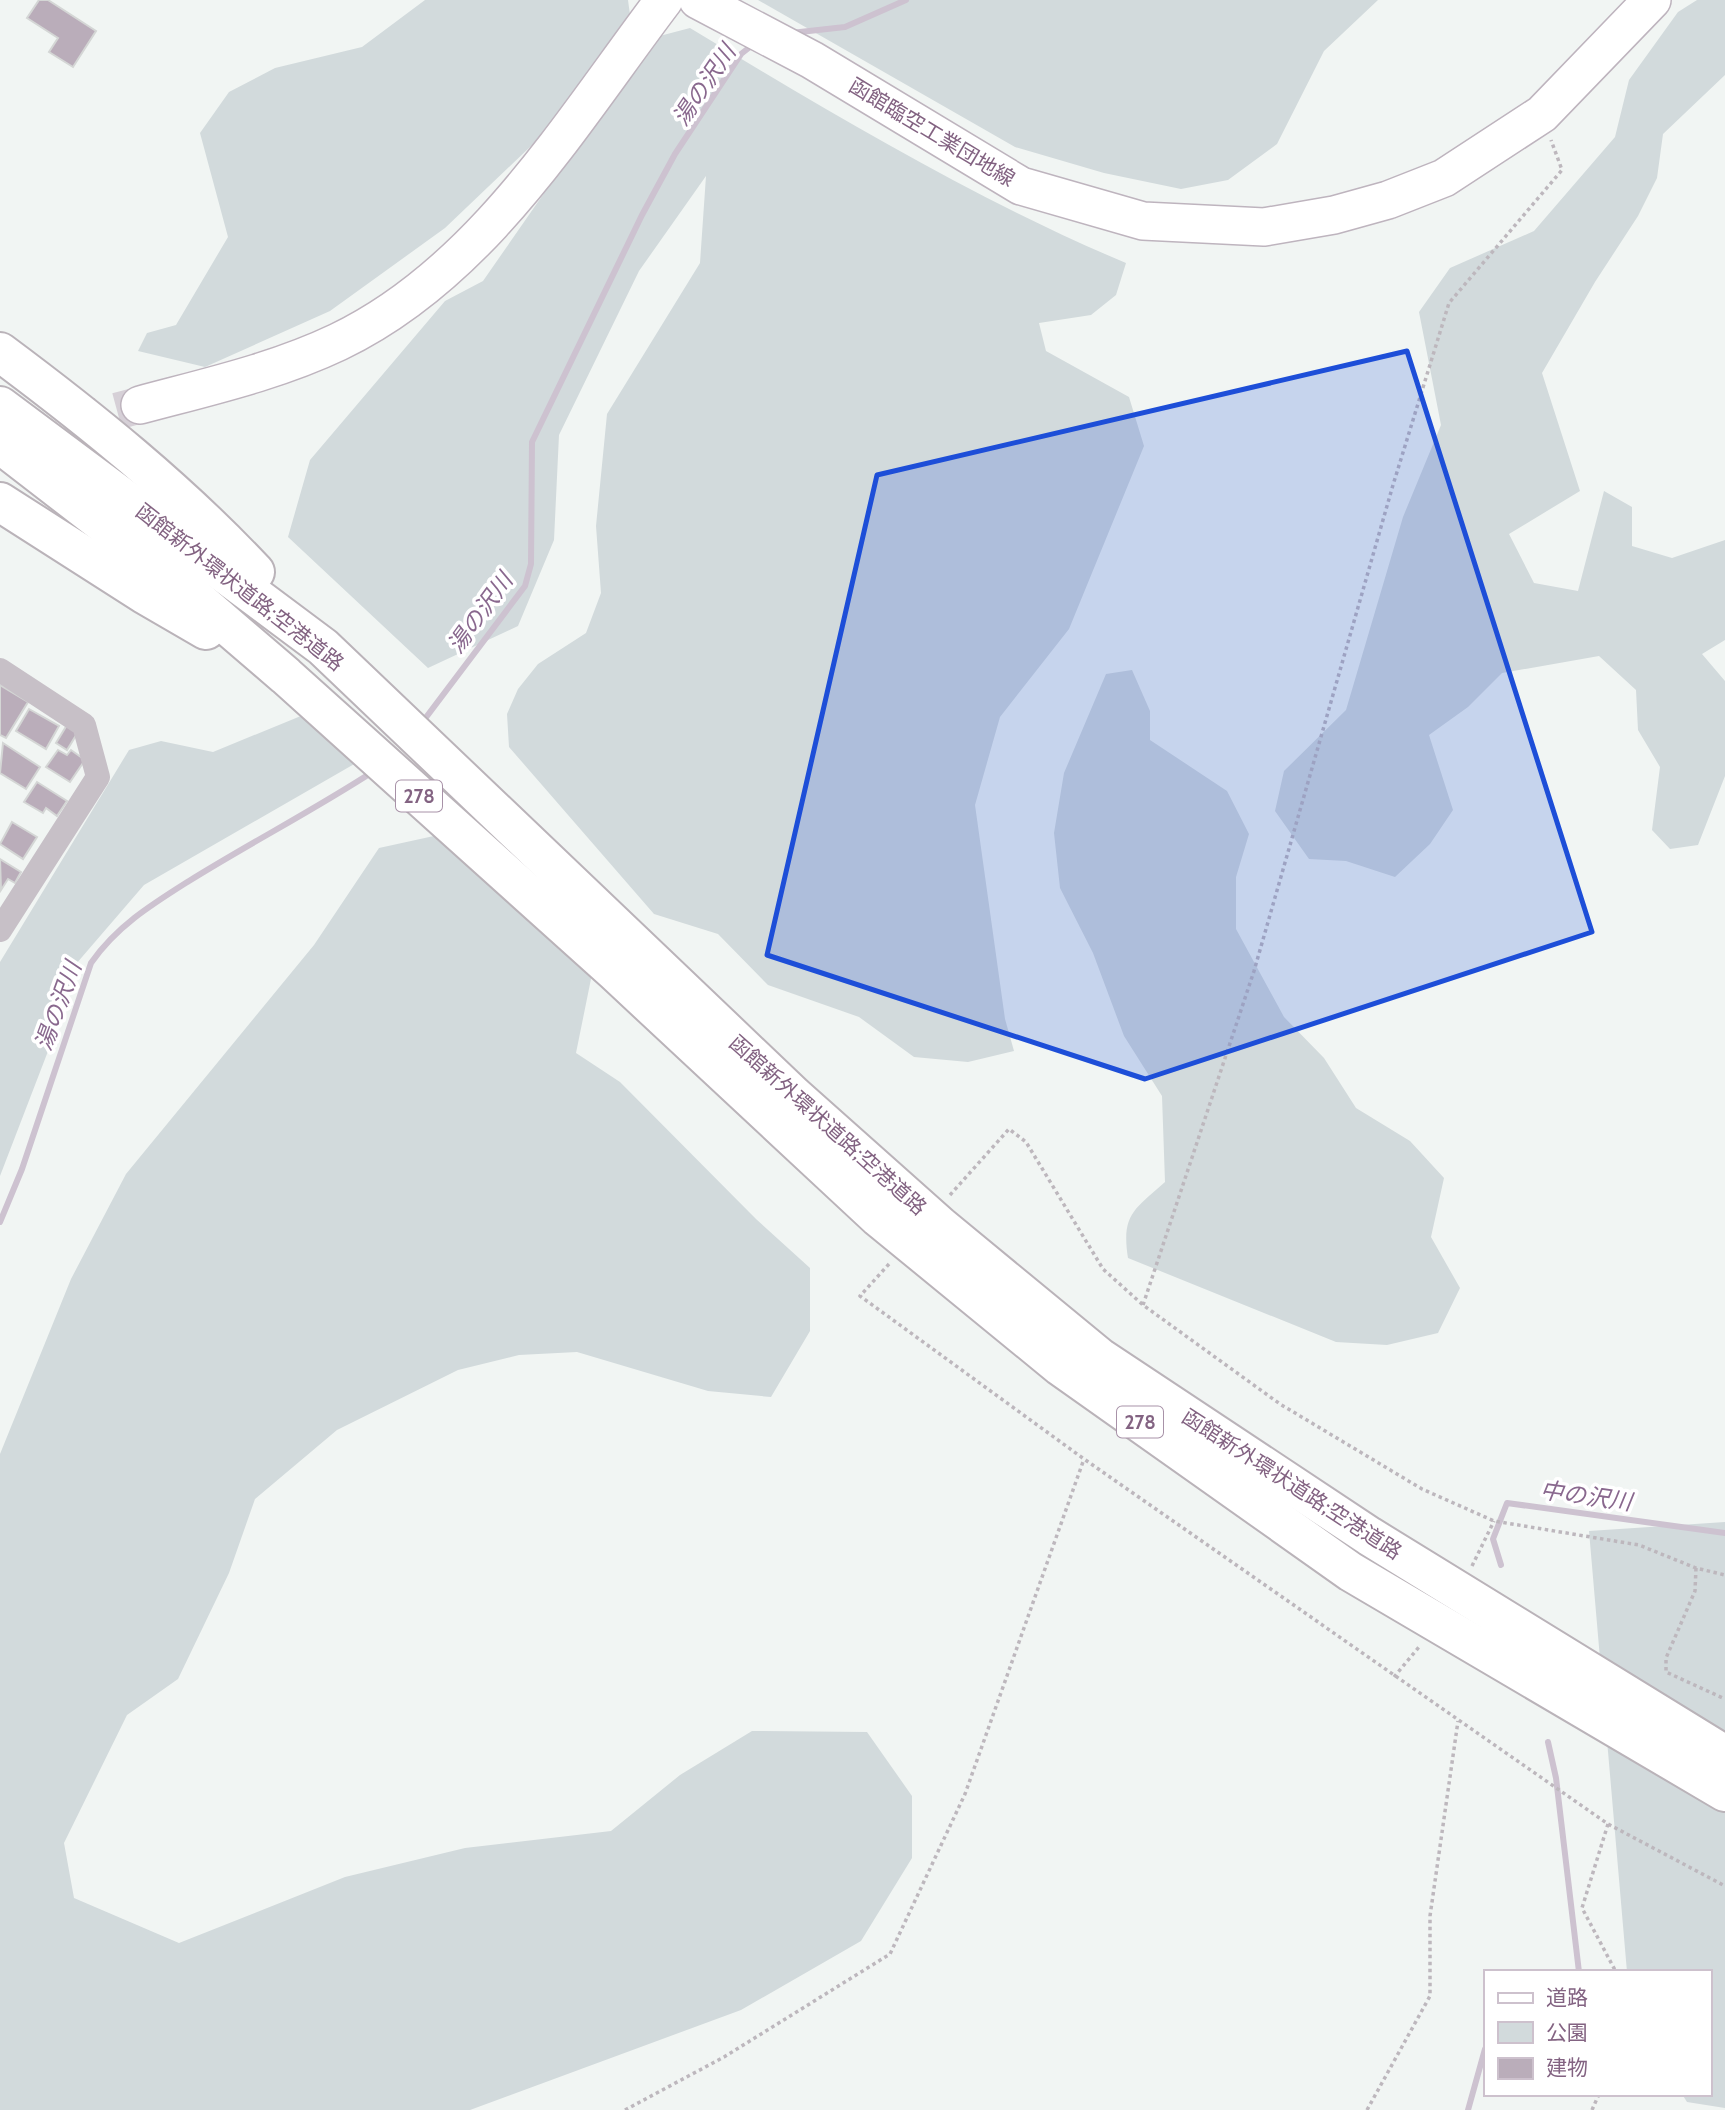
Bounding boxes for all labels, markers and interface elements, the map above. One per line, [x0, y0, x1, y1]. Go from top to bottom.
water label: 湯の沢川 [667, 37, 743, 131]
street label: 函館臨空工業団地線 [845, 73, 1019, 191]
street label: 函館新外環状道路;空港道路 [131, 498, 349, 676]
water label: 湯の沢川 [442, 565, 520, 658]
road number: 278 [396, 780, 442, 811]
water label: 湯の沢川 [29, 955, 88, 1054]
street label: 函館新外環状道路;空港道路 [724, 1030, 932, 1220]
street label: 函館新外環状道路;空港道路 [1178, 1404, 1406, 1564]
road number: 278 [1117, 1406, 1163, 1438]
water label: 中の沢川 [1538, 1476, 1636, 1517]
legend [1484, 1970, 1711, 2096]
text: 道路 [1546, 1985, 1588, 2010]
text: 公園 [1546, 2020, 1588, 2045]
text: 建物 [1546, 2055, 1588, 2080]

